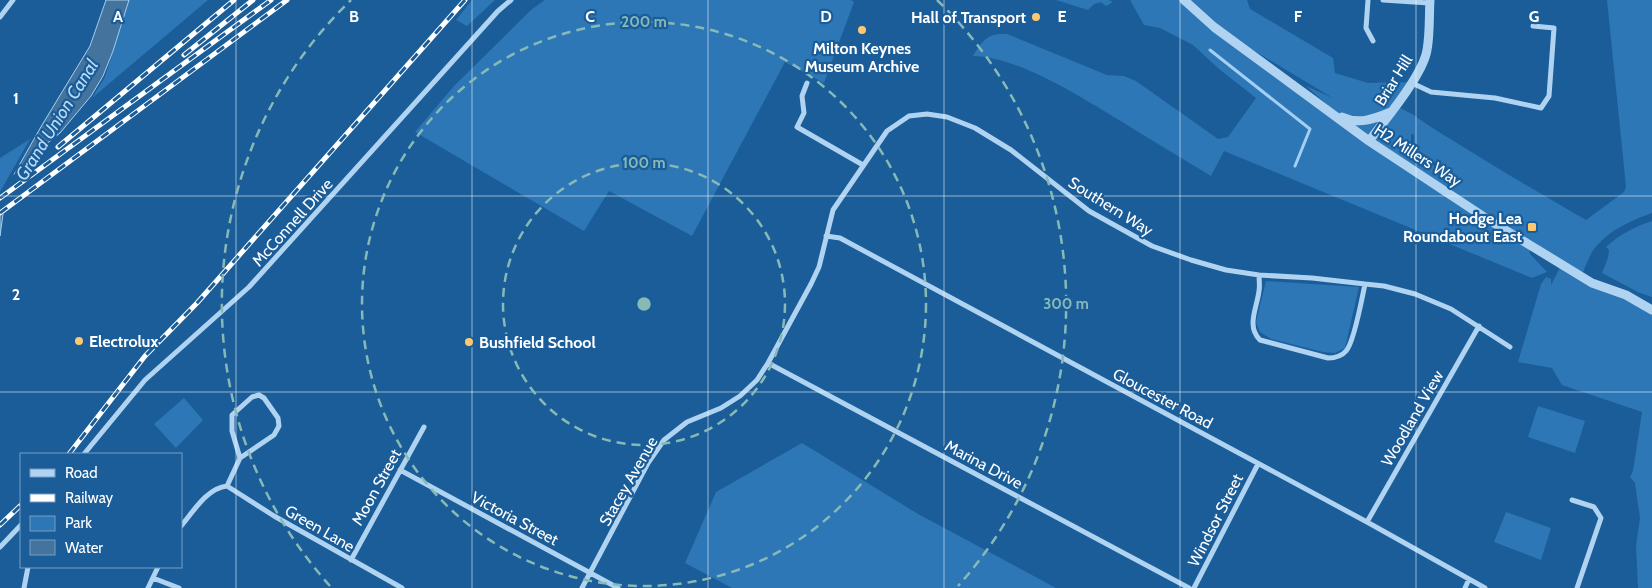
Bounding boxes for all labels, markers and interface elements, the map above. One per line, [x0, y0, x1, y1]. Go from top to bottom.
text: A [113, 7, 123, 26]
text: B [349, 7, 359, 26]
text: C [585, 7, 595, 26]
text: D [820, 7, 832, 26]
text: E [1057, 7, 1067, 26]
text: F [1294, 7, 1303, 26]
text: G [1529, 7, 1539, 26]
place label: Hall of Transport [911, 8, 1026, 27]
marker: Hall of Transport [1030, 11, 1042, 23]
text: 200 m [621, 13, 667, 31]
marker: Milton Keynes Museum Archive [856, 24, 868, 36]
place label: Milton Keynes Museum Archive [805, 39, 919, 76]
street label: Briar Hill [1370, 51, 1417, 109]
water label: Grand Union Canal [11, 55, 103, 185]
text: 1 [13, 89, 19, 108]
street label: H2 Millers Way [1370, 120, 1465, 191]
text: 100 m [622, 154, 666, 172]
street label: Southern Way [1065, 173, 1157, 240]
street label: McConnell Drive [248, 175, 337, 270]
place label: Hodge Lea Roundabout East [1403, 209, 1522, 246]
marker: Hodge Lea Roundabout East [1526, 221, 1538, 233]
text: 2 [12, 285, 20, 304]
centre of rings [635, 295, 653, 313]
text: 300 m [1043, 295, 1089, 313]
place label: Electrolux [89, 332, 158, 351]
place label: Bushfield School [479, 333, 596, 352]
marker: Electrolux [73, 335, 85, 347]
marker: Bushfield School [463, 336, 475, 348]
street label: Gloucester Road [1110, 364, 1216, 433]
street label: Woodland View [1377, 367, 1448, 470]
street label: Stacey Avenue [595, 433, 662, 529]
street label: Marina Drive [942, 436, 1026, 493]
street label: Moon Street [348, 445, 405, 529]
legend [20, 453, 182, 568]
text: Road [65, 464, 98, 482]
street label: Windsor Street [1184, 470, 1247, 570]
street label: Victoria Street [468, 487, 562, 550]
text: Railway [65, 489, 114, 507]
street label: Green Lane [282, 501, 358, 556]
text: Park [65, 514, 92, 532]
text: Water [65, 539, 103, 557]

